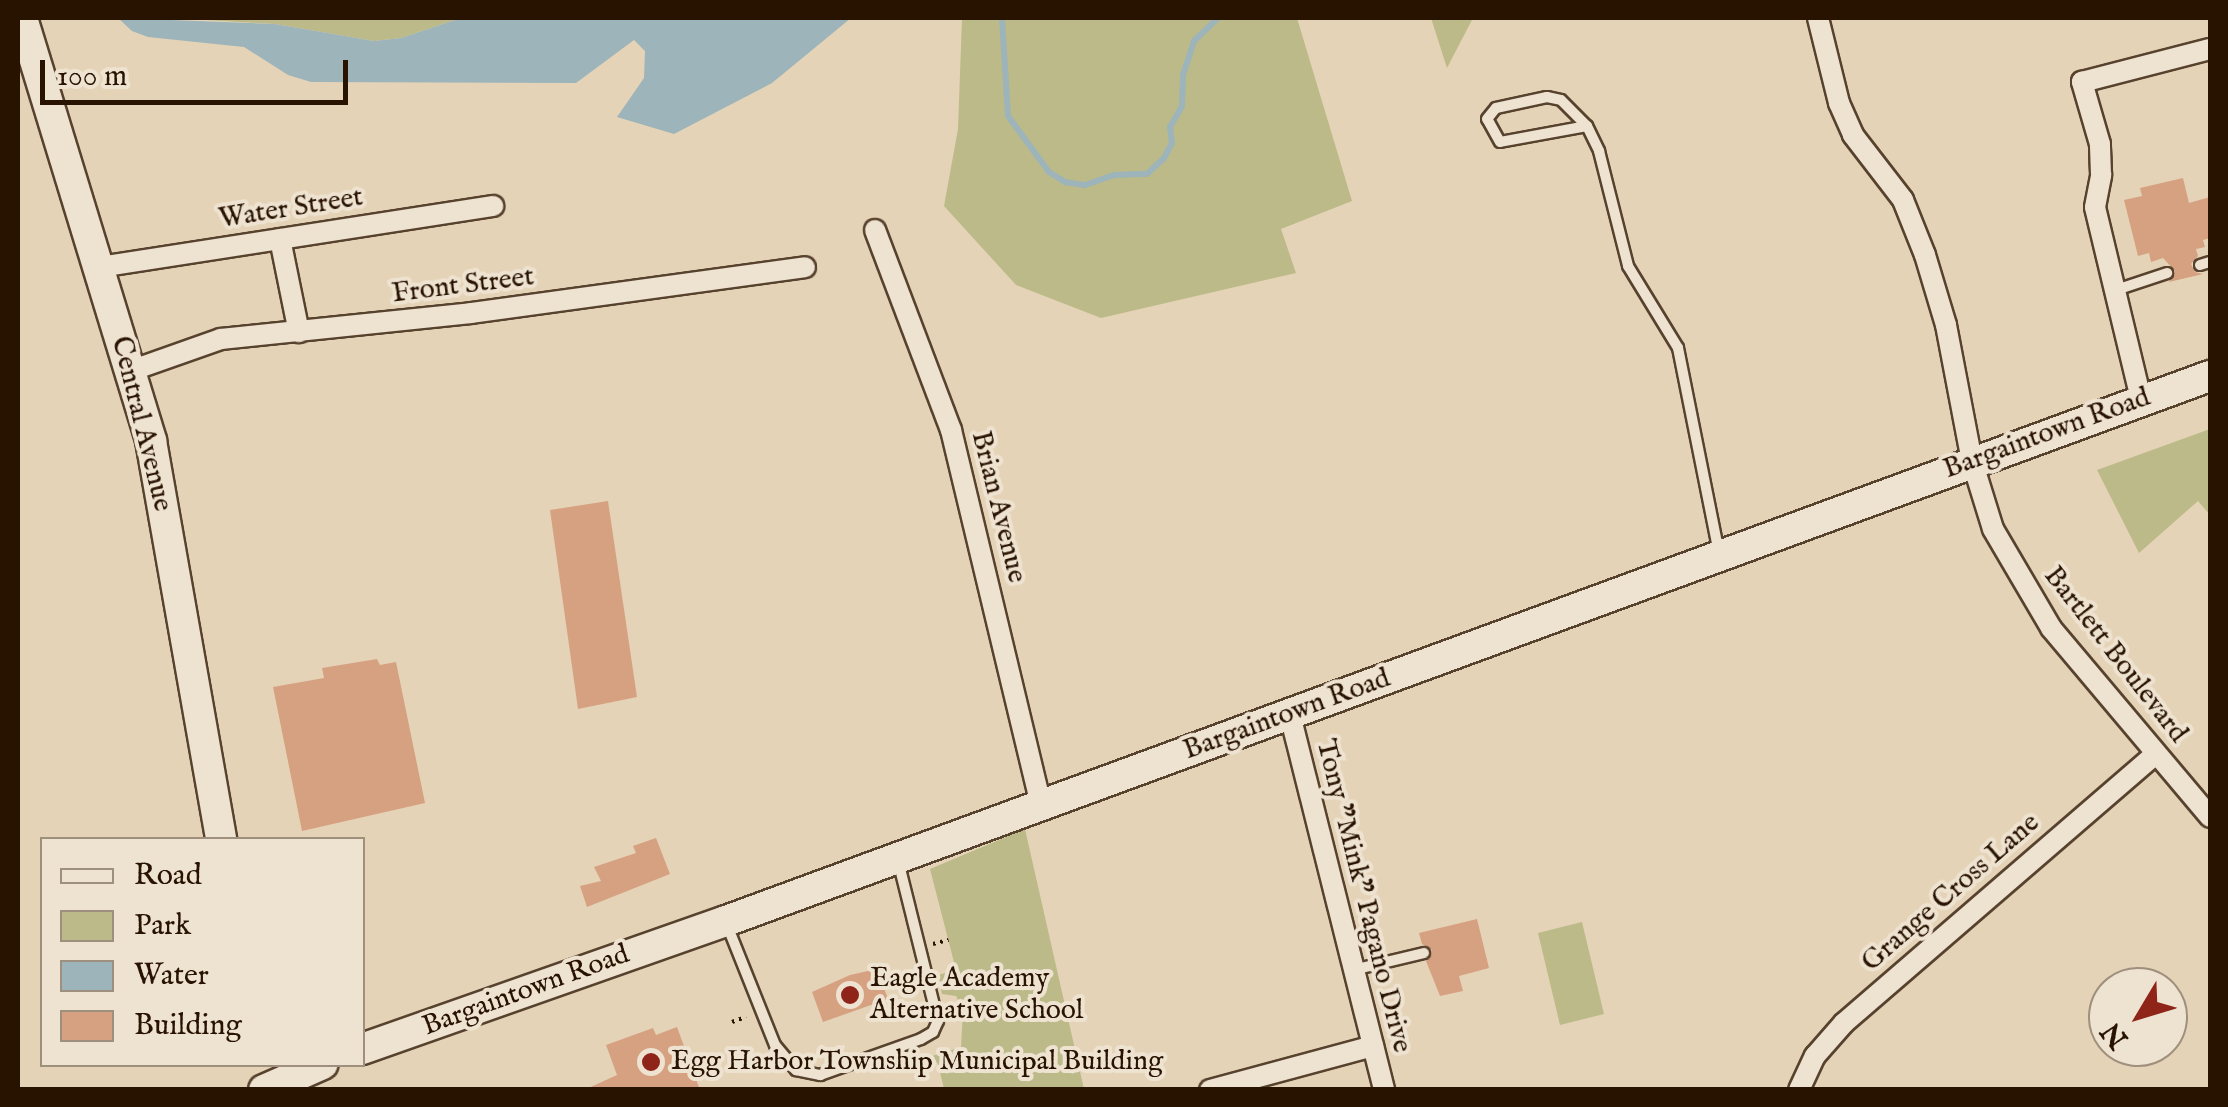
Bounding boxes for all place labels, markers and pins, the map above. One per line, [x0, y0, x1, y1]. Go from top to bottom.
place label: Eagle Academy Alternative School [870, 962, 1083, 1028]
marker: Eagle Academy Alternative School [839, 984, 861, 1006]
place label: Egg Harbor Township Municipal Building [671, 1045, 1163, 1079]
marker: Egg Harbor Township Municipal Building [640, 1051, 662, 1073]

